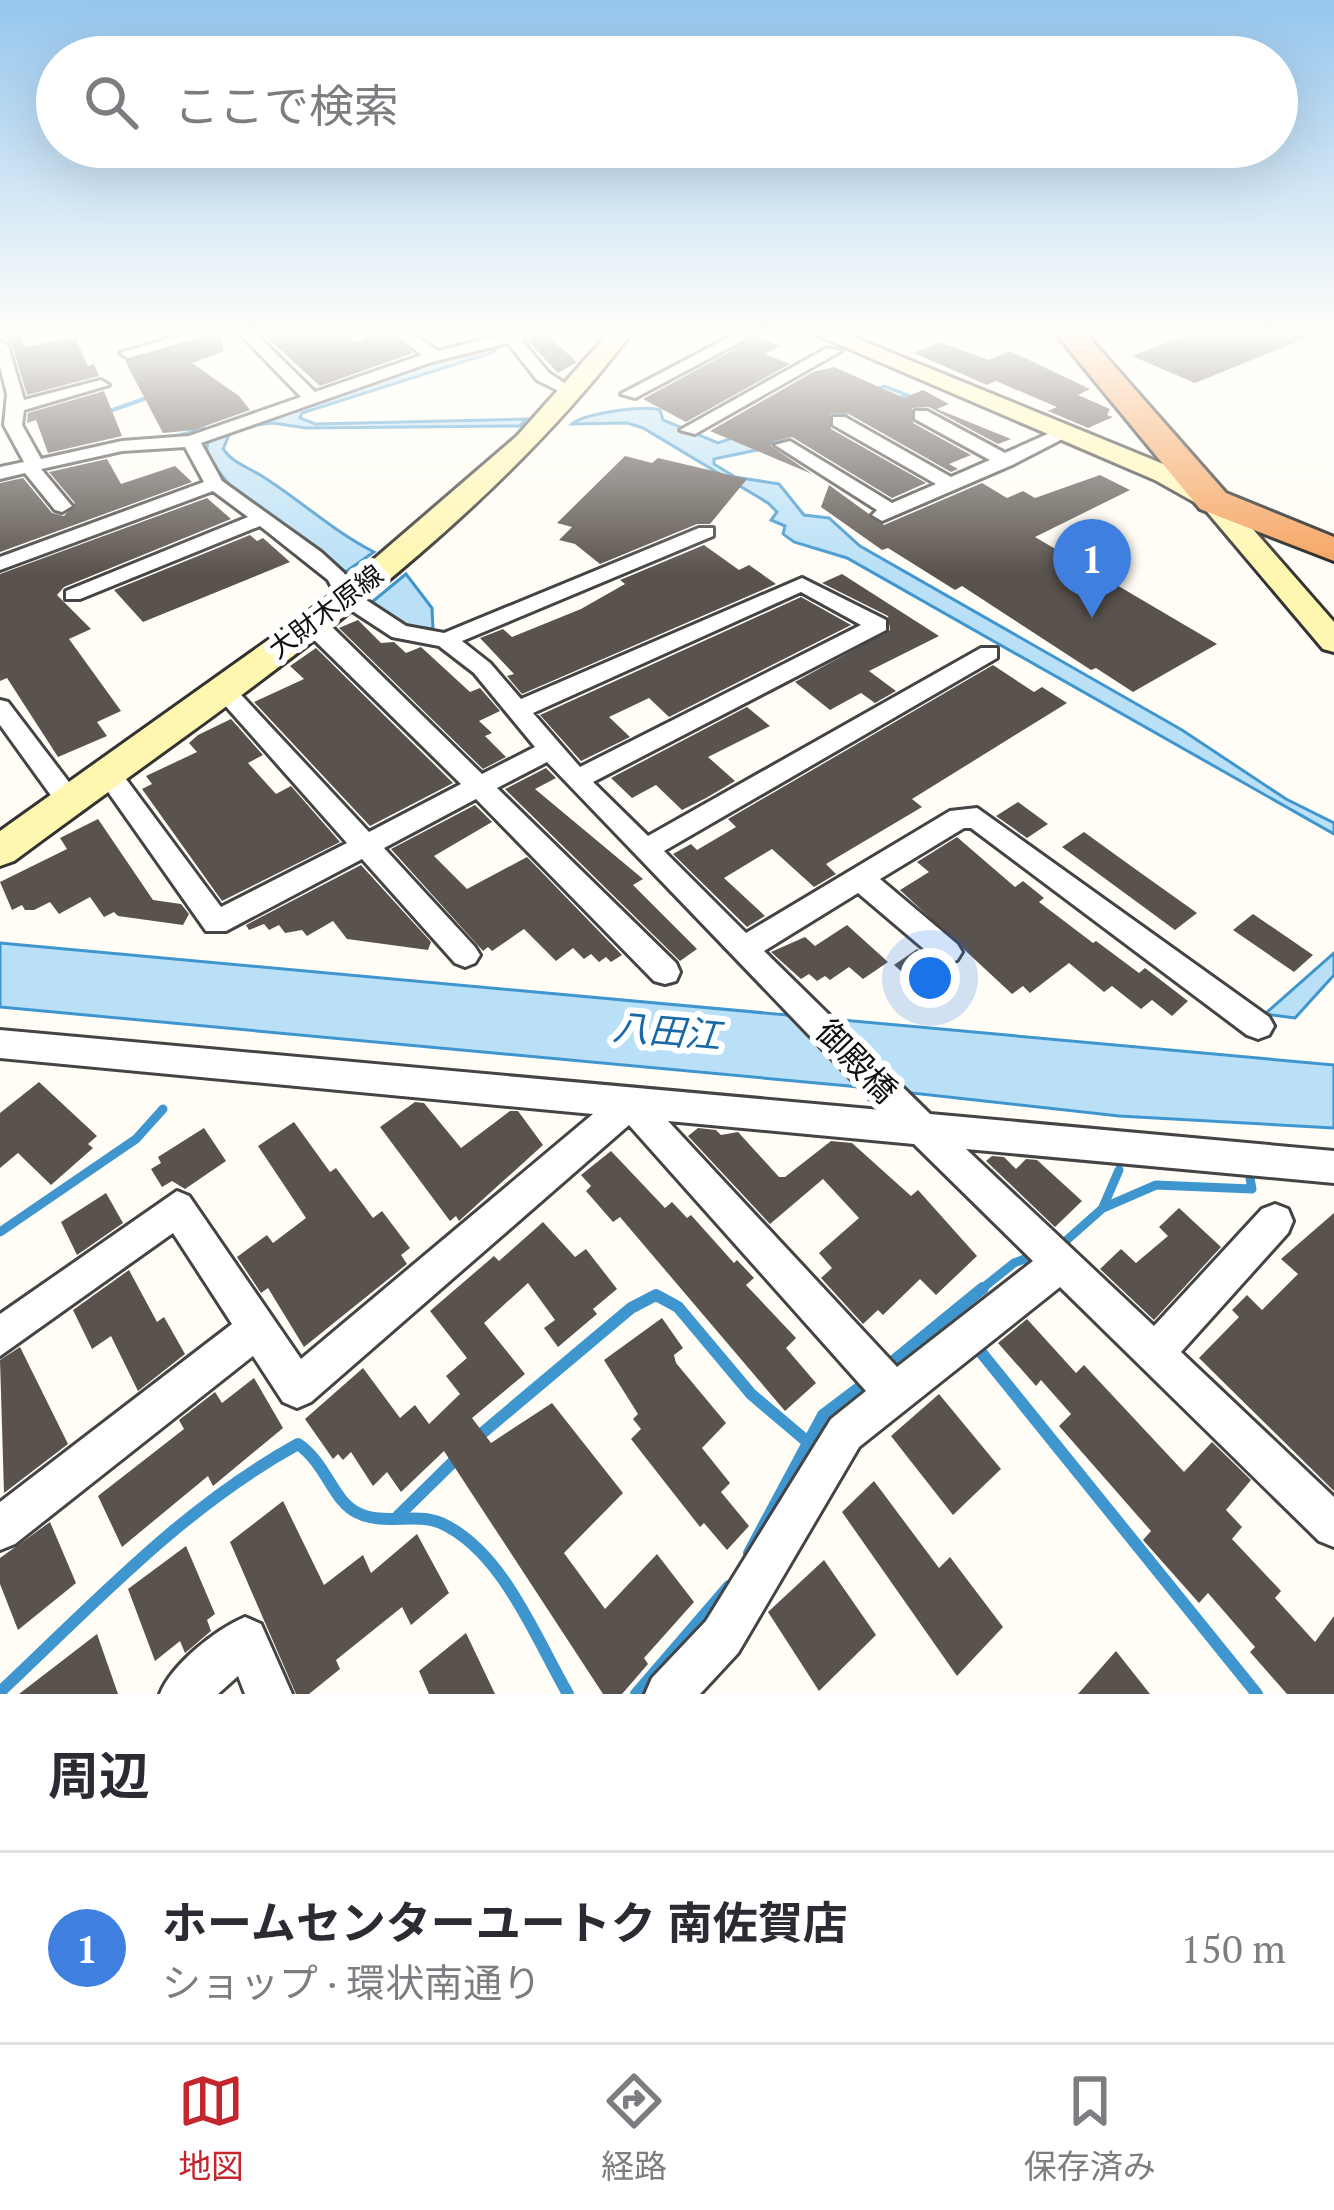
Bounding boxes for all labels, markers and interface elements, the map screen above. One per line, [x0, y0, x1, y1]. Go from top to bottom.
search box [36, 36, 1298, 168]
icon: search [78, 69, 144, 135]
text: ここで検索 [174, 75, 399, 135]
pin: 1 [1053, 519, 1131, 618]
street label: 大財木原線 [261, 556, 390, 666]
your location [900, 948, 960, 1008]
water label: 八田江 [611, 1002, 727, 1059]
street label: 御殿橋 [808, 1010, 907, 1111]
text: 周辺 [48, 1741, 150, 1809]
text: ホームセンターユートク 南佐賀店 [162, 1892, 848, 1952]
text: 1 [76, 1922, 98, 1974]
text: 150 m [1181, 1922, 1286, 1974]
text: ショップ · 環状南通り [162, 1956, 541, 2008]
tab: 地図 [178, 2068, 244, 2188]
tab: 経路 [601, 2068, 667, 2188]
tab: 保存済み [1024, 2068, 1156, 2188]

